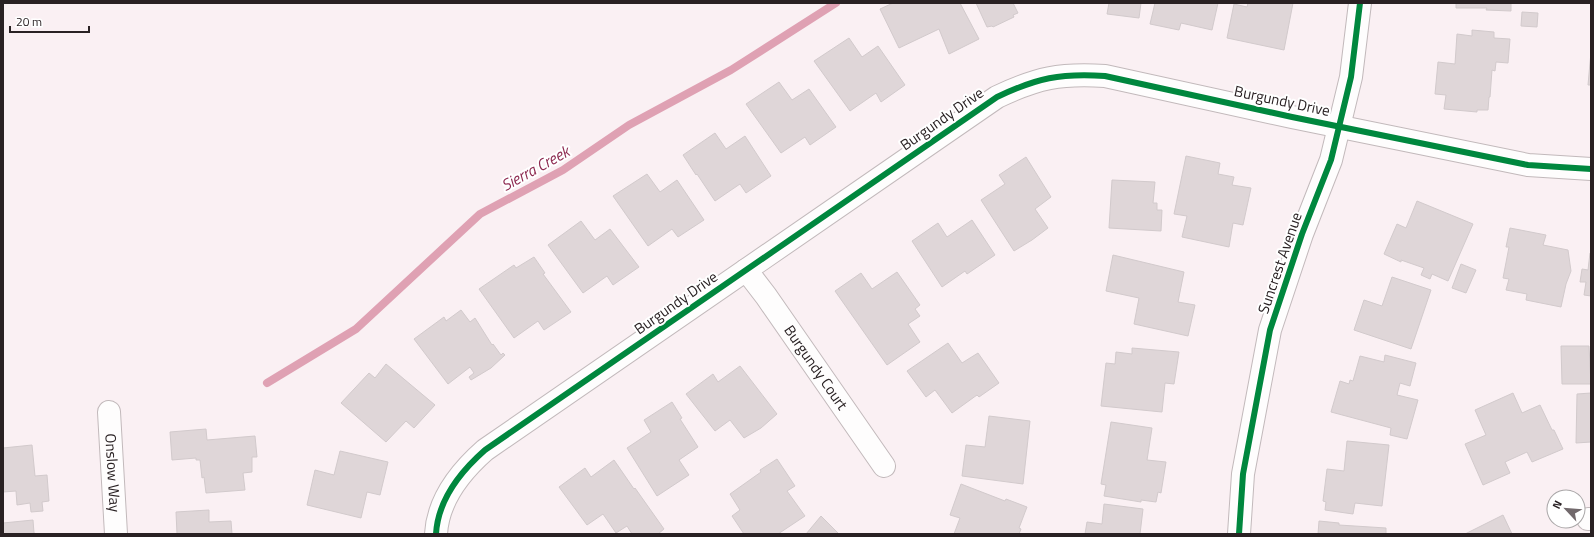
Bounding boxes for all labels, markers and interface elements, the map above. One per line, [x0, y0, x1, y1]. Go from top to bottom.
scale bar [10, 8, 89, 34]
text: 20 m [16, 12, 42, 31]
street label: Burgundy Drive [1232, 79, 1332, 122]
street label: Burgundy Drive [895, 81, 988, 156]
water label: Sierra Creek [496, 138, 575, 197]
street label: Suncrest Avenue [1251, 209, 1308, 317]
street label: Burgundy Drive [629, 265, 722, 340]
street label: Burgundy Court [778, 320, 854, 415]
street label: Onslow Way [99, 433, 127, 513]
north arrow [1546, 489, 1586, 529]
text: N [1548, 498, 1566, 512]

